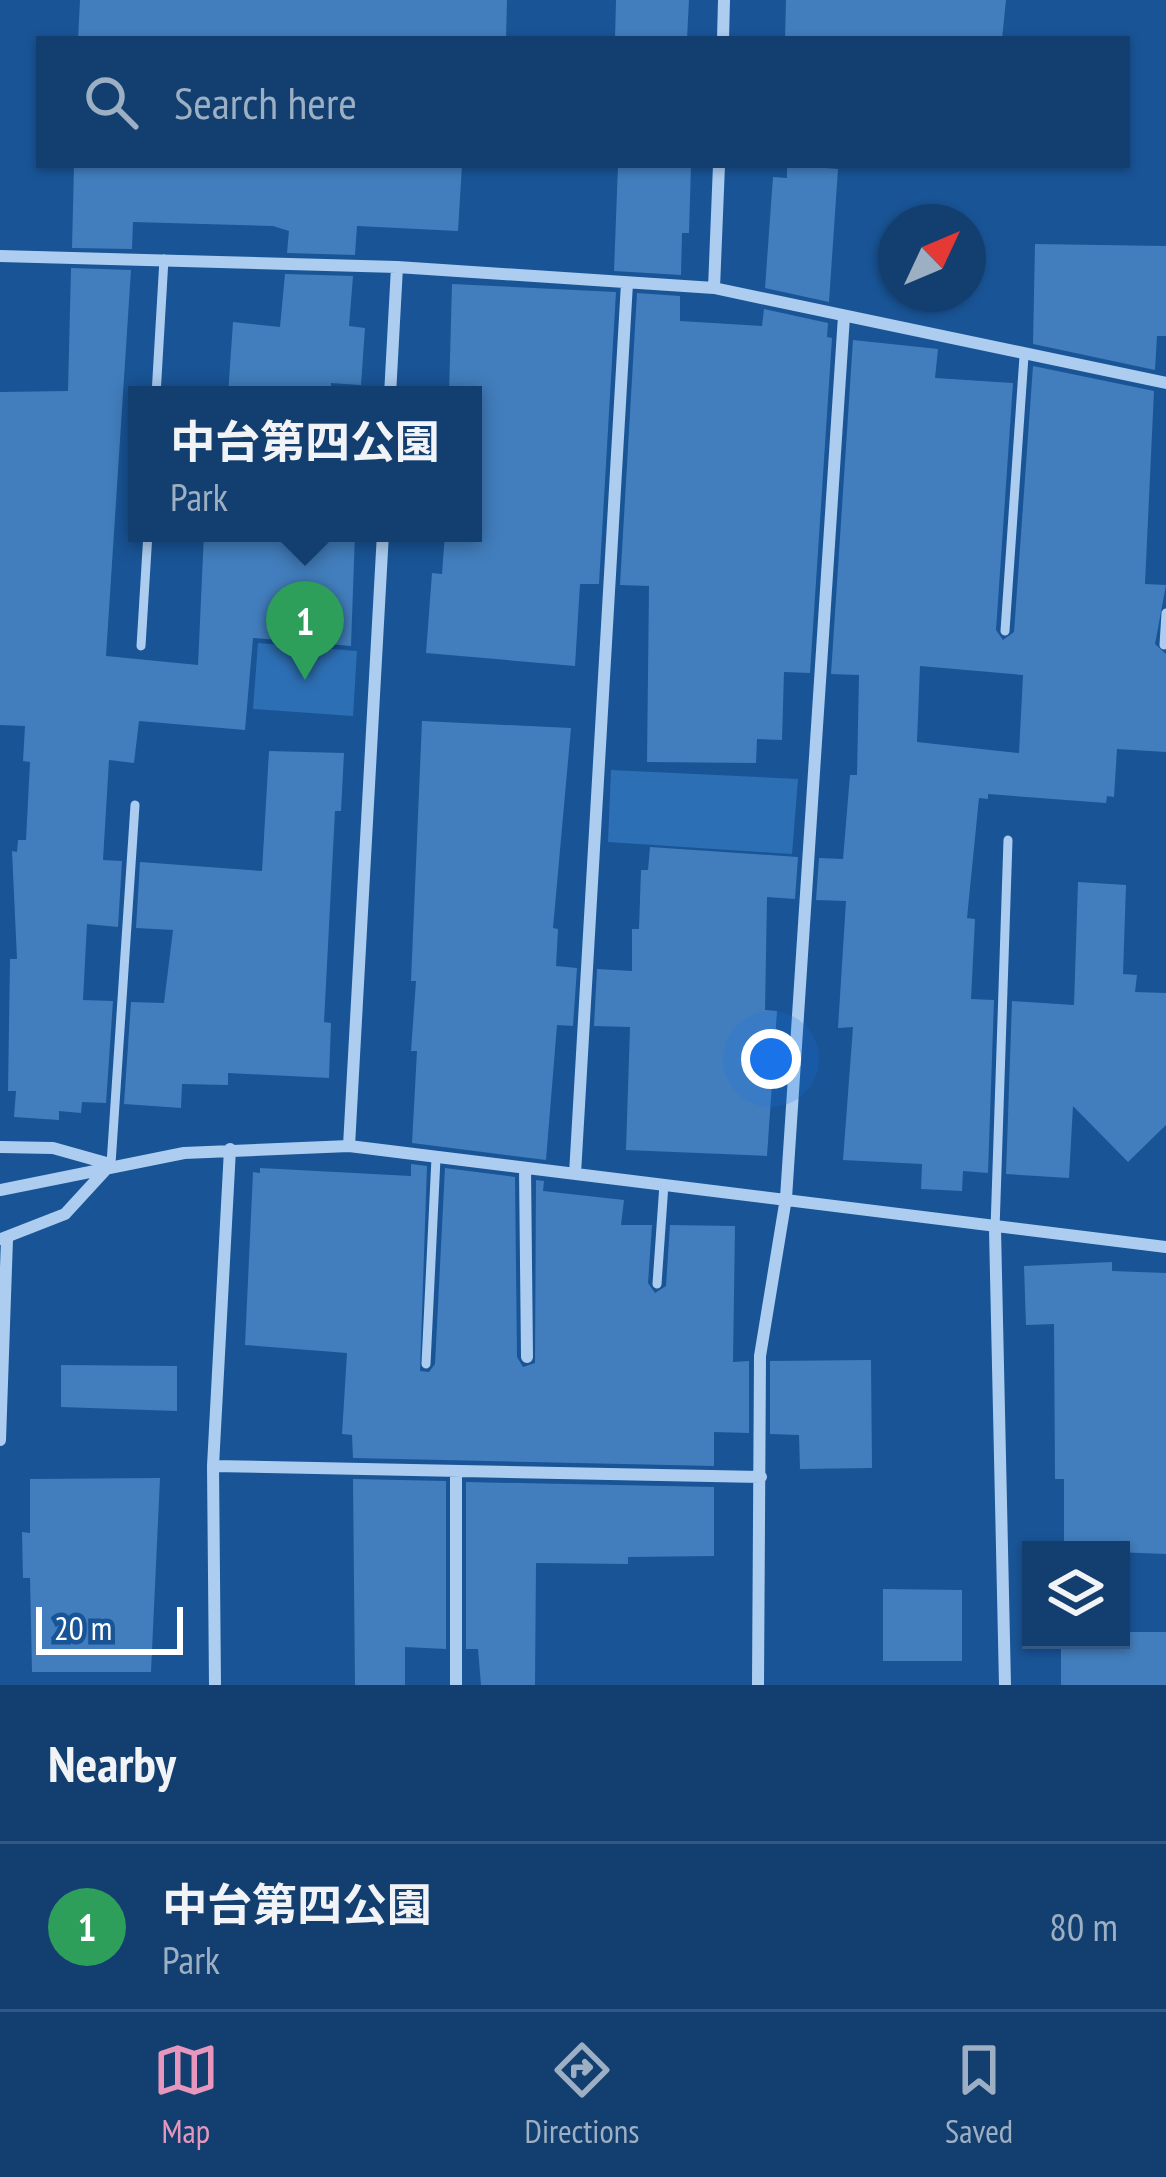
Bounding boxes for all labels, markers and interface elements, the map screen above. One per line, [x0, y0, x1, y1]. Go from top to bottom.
search box [36, 36, 1130, 168]
icon: search [78, 69, 144, 135]
text: Search here [174, 73, 357, 131]
north arrow [878, 204, 986, 312]
popup [128, 386, 482, 542]
text: 中台第四公園 [170, 412, 440, 470]
text: Park [170, 471, 228, 522]
pin: 1 [266, 581, 344, 680]
your location [741, 1029, 801, 1089]
map controls [1022, 1541, 1130, 1649]
button: layers [1022, 1541, 1130, 1649]
scale bar [36, 1601, 183, 1654]
text: 20 m [54, 1606, 112, 1649]
text: Nearby [48, 1730, 176, 1796]
text: 中台第四公園 [162, 1875, 432, 1933]
text: 1 [78, 1901, 96, 1952]
text: 80 m [1049, 1901, 1118, 1952]
text: Park [162, 1934, 220, 1985]
tab: Map [153, 2037, 219, 2152]
tab: Directions [525, 2037, 639, 2152]
tab: Saved [945, 2037, 1013, 2152]

